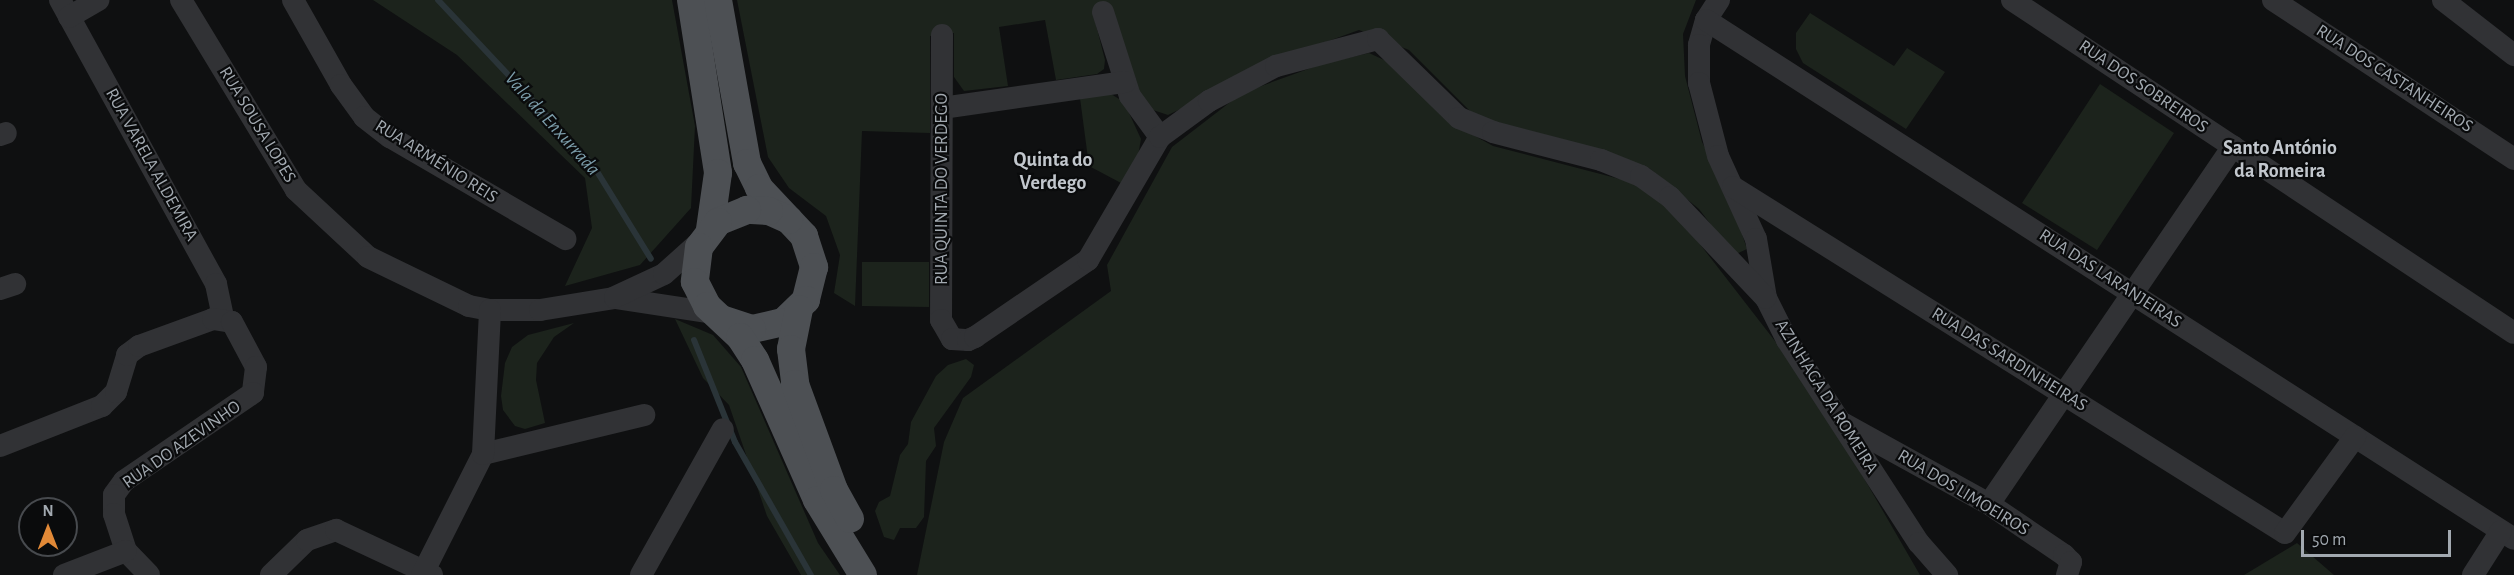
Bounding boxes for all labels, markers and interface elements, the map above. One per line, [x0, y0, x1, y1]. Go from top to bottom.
street label: RUA DOS CASTANHEIROS [2312, 20, 2476, 138]
street label: RUA DOS SOBREIROS [2074, 36, 2212, 138]
street label: RUA SOUSA LOPES [214, 63, 300, 187]
water label: Vala da Enxurrada [499, 67, 605, 181]
street label: RUA VARELA ALDEMIRA [100, 85, 202, 245]
street label: RUA QUINTA DO VERDEGO [931, 93, 953, 285]
street label: RUA ARMÉNIO REIS [371, 116, 501, 208]
district label: Santo António da Romeira [2223, 137, 2337, 184]
district label: Quinta do Verdego [1013, 149, 1093, 196]
street label: RUA DAS LARANJEIRAS [2035, 225, 2185, 333]
street label: RUA DAS SARDINHEIRAS [1927, 303, 2091, 417]
street label: AZINHAGA DA ROMEIRA [1770, 316, 1882, 478]
street label: RUA DO AZEVINHO [119, 396, 245, 494]
street label: RUA DOS LIMOEIROS [1893, 445, 2033, 541]
north arrow [18, 497, 78, 557]
text: N [42, 503, 54, 519]
scale bar [2304, 518, 2454, 556]
text: 50 m [2312, 531, 2346, 549]

